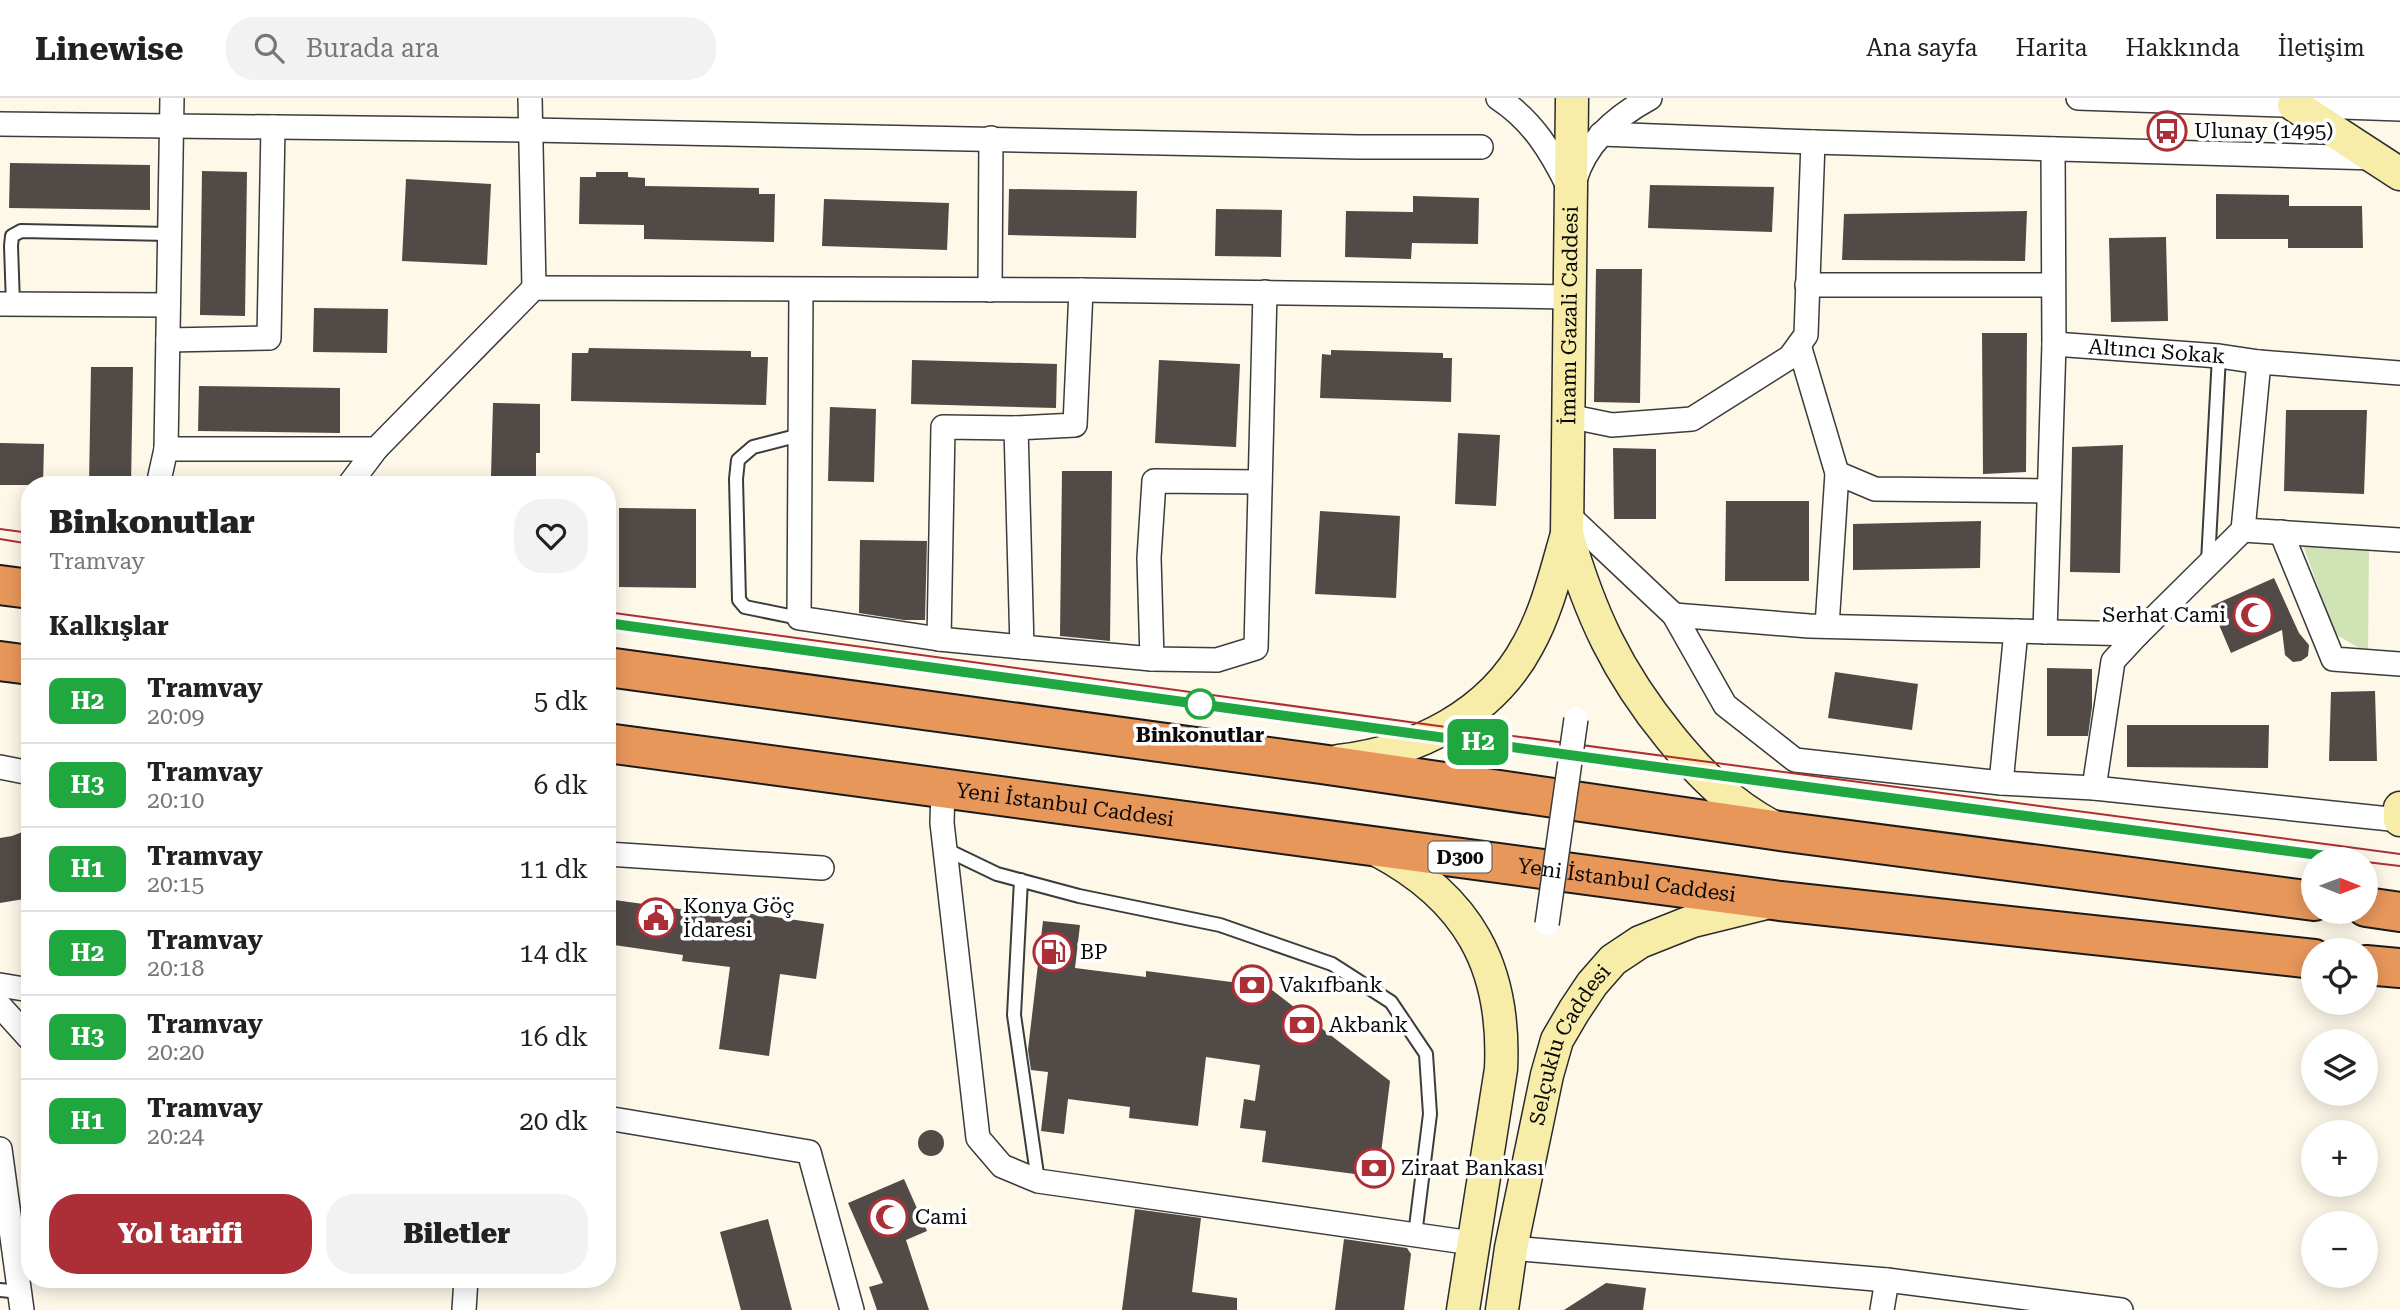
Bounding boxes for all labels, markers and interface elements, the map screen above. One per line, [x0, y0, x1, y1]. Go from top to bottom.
search box [226, 17, 716, 80]
text: Linewise [35, 29, 184, 68]
icon: search [250, 29, 288, 67]
text: Burada ara [306, 33, 439, 63]
text: Ana sayfa [1866, 34, 1977, 62]
text: Harita [2015, 34, 2088, 62]
text: Hakkında [2126, 34, 2240, 62]
text: İletişim [2278, 34, 2365, 62]
bus stop icon: Ulunay (1495) [2146, 110, 2188, 152]
place label: Ulunay (1495) [2194, 119, 2333, 143]
street label: İmamı Gazali Caddesi [1556, 206, 1583, 425]
street label: Altıncı Sokak [2088, 335, 2226, 368]
button: heart [514, 499, 588, 573]
text: Binkonutlar [49, 502, 255, 541]
text: Tramvay [49, 548, 145, 575]
mosque icon: Serhat Cami [2232, 594, 2274, 636]
place label: Serhat Cami [2102, 603, 2226, 627]
text: Kalkışlar [49, 611, 169, 641]
text: Tramvay [147, 673, 263, 703]
text: 5 dk [534, 686, 588, 716]
text: H2 [71, 687, 104, 715]
marker: Binkonutlar [1185, 689, 1215, 719]
text: 20:09 [147, 703, 204, 730]
line badge: H2 [1446, 719, 1510, 765]
place label: Binkonutlar [1136, 723, 1265, 747]
text: H2 [1461, 728, 1495, 756]
text: Tramvay [147, 757, 263, 787]
text: 6 dk [534, 770, 588, 800]
text: H3 [71, 771, 104, 799]
street label: Yeni İstanbul Caddesi [954, 778, 1176, 831]
text: 20:10 [147, 787, 204, 814]
text: Tramvay [147, 841, 263, 871]
road number: D300 [1428, 842, 1492, 872]
north arrow [2301, 847, 2378, 924]
map controls [2301, 847, 2378, 1288]
text: 11 dk [519, 854, 588, 884]
street label: Yeni İstanbul Caddesi [1516, 854, 1738, 907]
text: H1 [71, 855, 104, 883]
text: 20:15 [147, 871, 204, 898]
place label: Konya Göç İdaresi [683, 894, 794, 942]
public building icon: Konya Göç İdaresi [635, 897, 677, 939]
text: Tramvay [147, 925, 263, 955]
fuel station icon: BP [1032, 931, 1074, 973]
text: 14 dk [519, 938, 588, 968]
button: locate [2301, 938, 2378, 1015]
text: H2 [71, 939, 104, 967]
place label: BP [1080, 940, 1108, 964]
text: 20:18 [147, 955, 204, 982]
street label: Selçuklu Caddesi [1525, 959, 1616, 1127]
bank icon: Vakıfbank [1231, 964, 1273, 1006]
place label: Vakıfbank [1279, 973, 1383, 997]
bank icon: Akbank [1281, 1004, 1323, 1046]
text: Tramvay [147, 1009, 263, 1039]
place label: Akbank [1329, 1013, 1408, 1037]
text: 16 dk [519, 1022, 588, 1052]
text: H3 [71, 1023, 104, 1051]
button: layers [2301, 1029, 2378, 1106]
text: 20:20 [147, 1039, 204, 1066]
text: Tramvay [147, 1093, 263, 1123]
text: 20 dk [519, 1106, 588, 1136]
text: H1 [71, 1107, 104, 1135]
button: + [2301, 1120, 2378, 1197]
text: 20:24 [147, 1123, 204, 1150]
bank icon: Ziraat Bankası [1353, 1147, 1395, 1189]
place label: Ziraat Bankası [1401, 1156, 1544, 1180]
button: Yol tarifi [49, 1194, 312, 1274]
button: Biletler [326, 1194, 588, 1274]
mosque icon: Cami [867, 1196, 909, 1238]
place label: Cami [915, 1205, 968, 1229]
button: − [2301, 1211, 2378, 1288]

